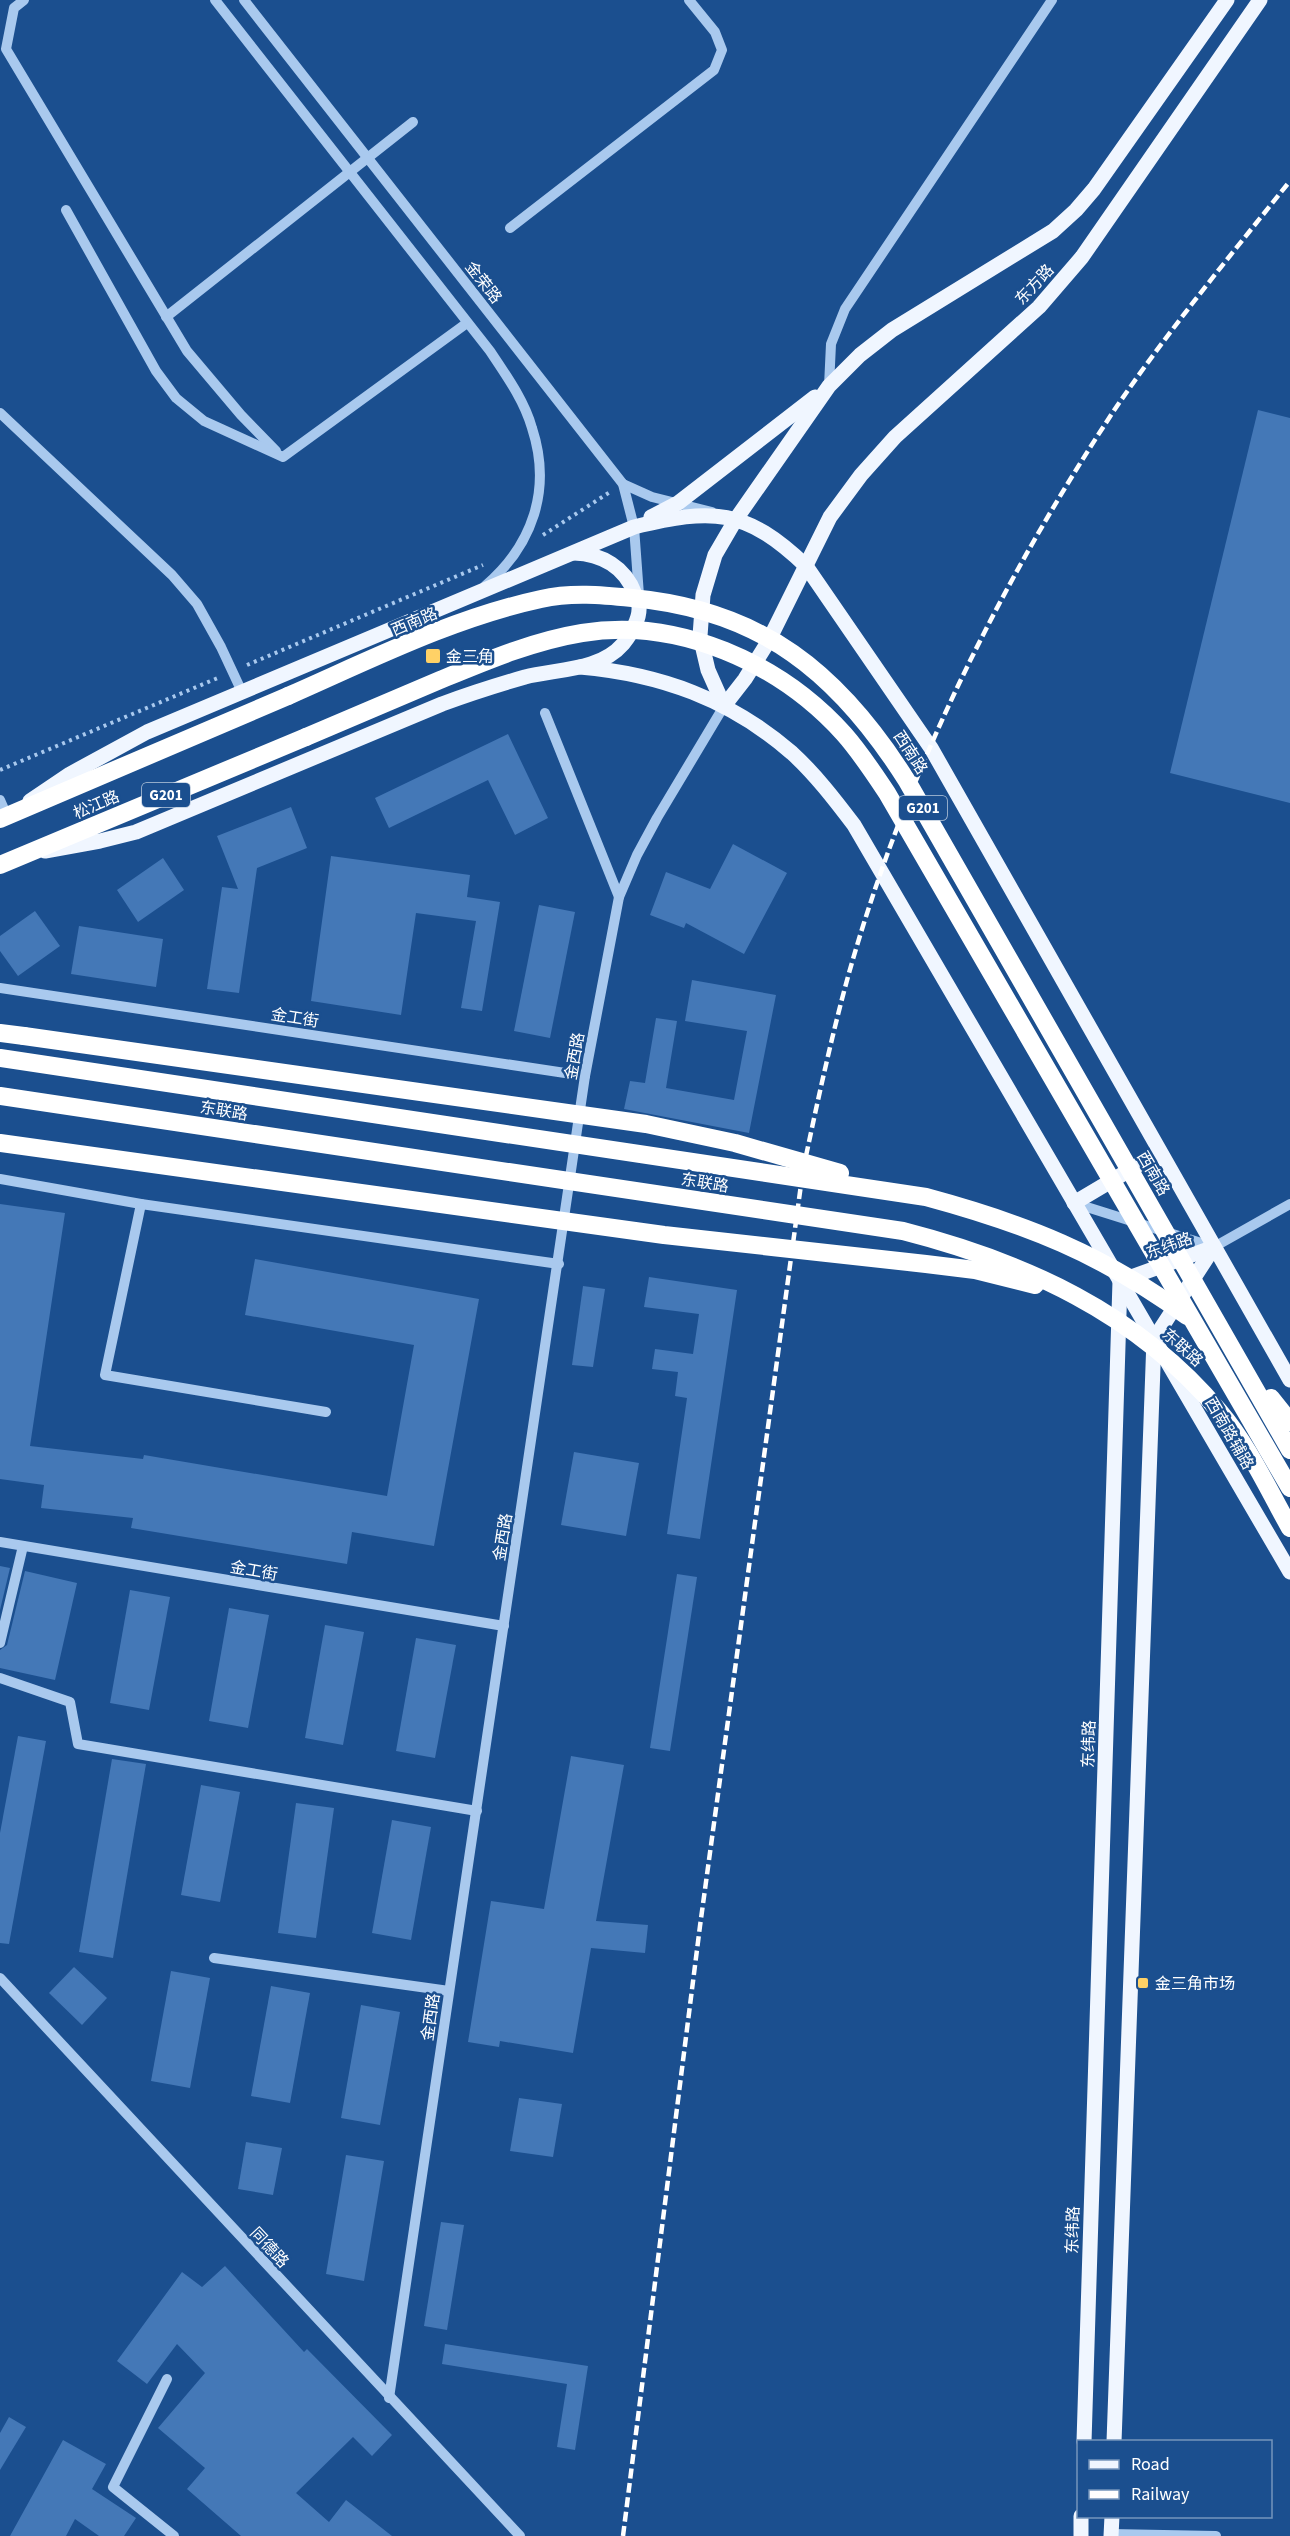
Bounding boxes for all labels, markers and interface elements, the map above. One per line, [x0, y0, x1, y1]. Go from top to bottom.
street label: 金荣路 [460, 257, 507, 308]
street label: 东方路 [1010, 260, 1059, 310]
street label: 西南路 [388, 602, 441, 641]
place label: 金三角 [446, 646, 494, 668]
marker: 金三角 [424, 647, 442, 665]
street label: 西南路 [888, 726, 932, 779]
road number: G201 [142, 783, 190, 807]
street label: 松江路 [70, 785, 123, 824]
road number: G201 [899, 796, 947, 820]
street label: 金工街 [269, 1003, 320, 1033]
street label: 金西路 [560, 1031, 590, 1082]
street label: 东联路 [198, 1096, 249, 1126]
street label: 西南路 [1132, 1147, 1175, 1200]
street label: 东联路 [679, 1168, 730, 1198]
street label: 东纬路 [1143, 1227, 1196, 1264]
street label: 东联路 [1157, 1324, 1208, 1372]
street label: 西南路辅路 [1200, 1393, 1259, 1474]
street label: 金西路 [488, 1512, 518, 1563]
street label: 金工街 [228, 1556, 279, 1586]
street label: 东纬路 [1077, 1720, 1101, 1768]
place label: 金三角市场 [1155, 1973, 1235, 1995]
marker: 金三角市场 [1136, 1976, 1150, 1990]
street label: 金西路 [417, 1992, 445, 2042]
street label: 东纬路 [1061, 2206, 1085, 2254]
street label: 同德路 [245, 2223, 294, 2273]
legend [1077, 2440, 1272, 2518]
text: Road [1131, 2452, 1170, 2477]
text: Railway [1131, 2482, 1190, 2507]

